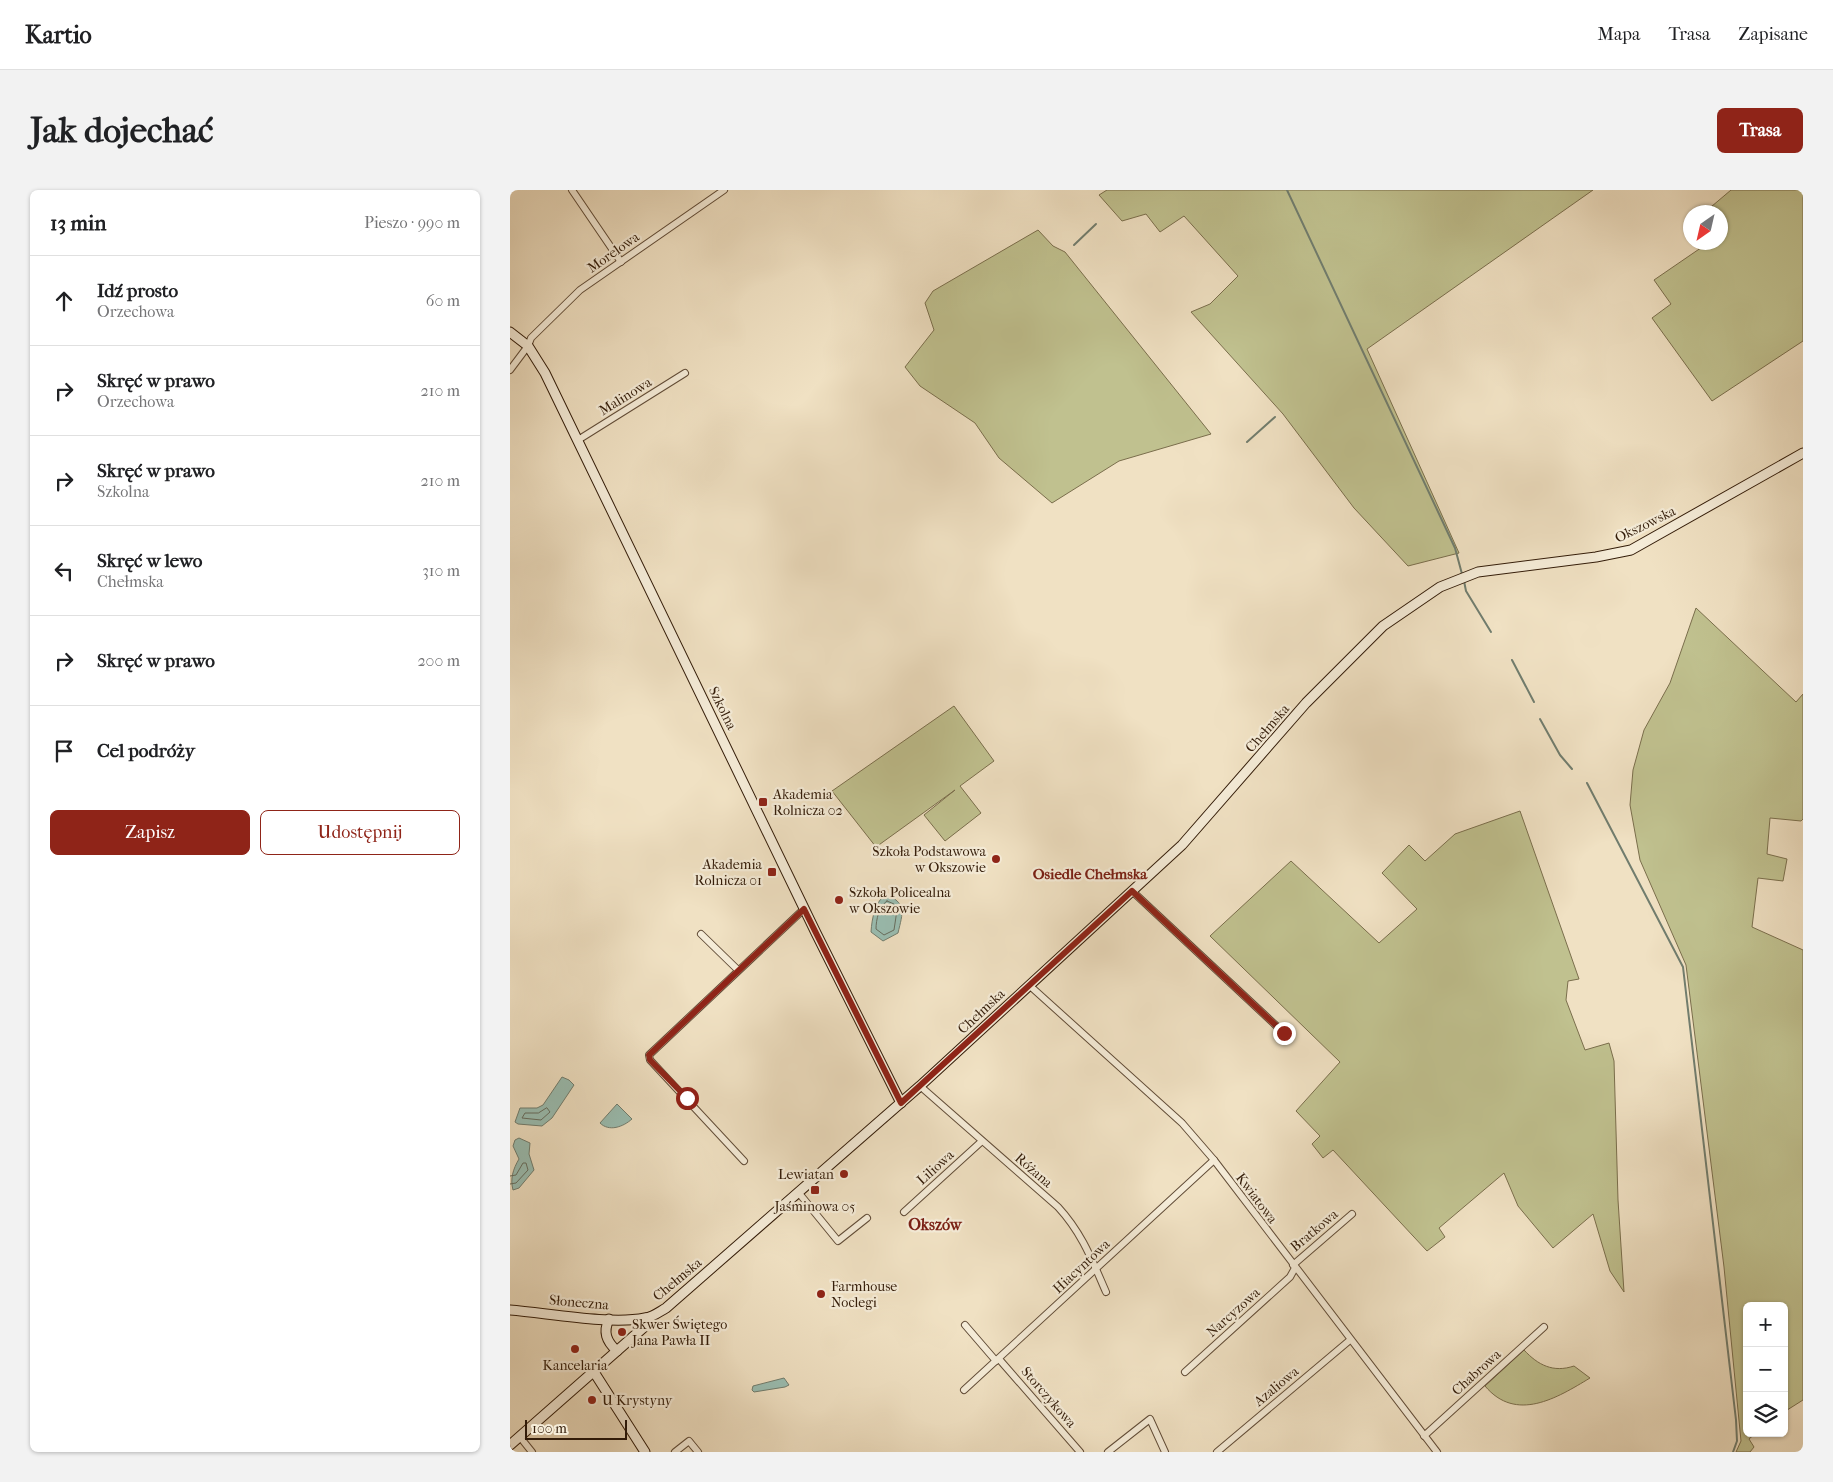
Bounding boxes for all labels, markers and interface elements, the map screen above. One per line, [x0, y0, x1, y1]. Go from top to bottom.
text: Kartio [25, 21, 92, 49]
text: Mapa [1598, 24, 1640, 45]
text: Trasa [1668, 24, 1710, 45]
text: Zapisane [1738, 24, 1808, 45]
button: Trasa [1717, 108, 1803, 153]
text: Jak dojechać [30, 110, 214, 151]
north arrow [1683, 205, 1728, 250]
text: 13 min [50, 211, 106, 235]
text: Pieszo · 990 m [364, 213, 460, 232]
street label: Morelowa [584, 228, 643, 276]
text: Idź prosto [97, 280, 178, 302]
icon: ahead [50, 287, 78, 315]
text: 60 m [426, 291, 460, 310]
text: Orzechowa [97, 302, 174, 321]
text: Skręć w prawo [97, 370, 215, 392]
street label: Malinowa [596, 373, 655, 419]
icon: right [50, 377, 78, 405]
text: 210 m [421, 381, 460, 400]
text: Orzechowa [97, 392, 174, 411]
text: Skręć w prawo [97, 460, 215, 482]
icon: right [50, 467, 78, 495]
text: 210 m [421, 471, 460, 490]
text: Szkolna [97, 482, 149, 501]
street label: Okszowska [1612, 502, 1679, 546]
text: Skręć w lewo [97, 550, 203, 572]
icon: left [50, 557, 78, 585]
text: 310 m [422, 561, 460, 580]
text: Chełmska [97, 572, 164, 591]
icon: right [50, 647, 78, 675]
text: Skręć w prawo [97, 650, 215, 672]
text: 200 m [417, 651, 460, 670]
street label: Szkolna [705, 684, 740, 733]
street label: Chełmska [1242, 700, 1293, 756]
icon: arrive [50, 737, 78, 765]
text: Cel podróży [97, 740, 195, 762]
place label: Akademia Rolnicza 02 [772, 786, 843, 819]
marker: Akademia Rolnicza 02 [757, 796, 769, 808]
button: Zapisz [50, 810, 250, 855]
button: Udostępnij [260, 810, 460, 855]
place label: Szkoła Podstawowa w Okszowie [872, 843, 987, 876]
marker: Szkoła Podstawowa w Okszowie [990, 853, 1002, 865]
place label: Akademia Rolnicza 01 [695, 856, 763, 889]
district label: Osiedle Chełmska [1033, 865, 1148, 883]
marker: Akademia Rolnicza 01 [766, 866, 778, 878]
place label: Szkoła Policealna w Okszowie [848, 884, 951, 917]
marker: Szkoła Policealna w Okszowie [833, 894, 845, 906]
street label: Chełmska [954, 985, 1009, 1038]
route end [1273, 1022, 1296, 1045]
route start [676, 1087, 699, 1110]
street label: Liliowa [913, 1146, 958, 1188]
street label: Różana [1011, 1149, 1056, 1192]
place label: Lewiatan [778, 1166, 834, 1183]
marker: Lewiatan [838, 1168, 850, 1180]
street label: Kwiatowa [1232, 1170, 1281, 1227]
marker: Jaśminowa 05 [809, 1184, 821, 1196]
place label: Jaśminowa 05 [774, 1198, 855, 1215]
street label: Bratkowa [1287, 1205, 1342, 1255]
district label: Okszów [908, 1215, 963, 1234]
street label: Hiacyntowa [1049, 1235, 1114, 1297]
street label: Chełmska [649, 1254, 706, 1305]
place label: Farmhouse Noclegi [831, 1278, 897, 1311]
street label: Narcyzowa [1203, 1284, 1264, 1341]
marker: Farmhouse Noclegi [815, 1288, 827, 1300]
street label: Słoneczna [548, 1291, 610, 1314]
map controls [1743, 1302, 1788, 1437]
button: + [1743, 1302, 1788, 1347]
place label: Skwer Świętego Jana Pawła II [631, 1315, 727, 1349]
marker: Skwer Świętego Jana Pawła II [616, 1326, 628, 1338]
marker: Kancelaria [569, 1343, 581, 1355]
street label: Chabrowa [1448, 1345, 1505, 1399]
button: − [1743, 1347, 1788, 1392]
place label: Kancelaria [543, 1357, 608, 1374]
street label: Azaliowa [1250, 1362, 1303, 1411]
street label: Storczykowa [1017, 1363, 1080, 1432]
place label: U Krystyny [602, 1392, 673, 1409]
button: layers [1743, 1392, 1788, 1437]
marker: U Krystyny [586, 1394, 598, 1406]
scale bar [525, 1417, 628, 1440]
text: 100 m [532, 1420, 567, 1437]

